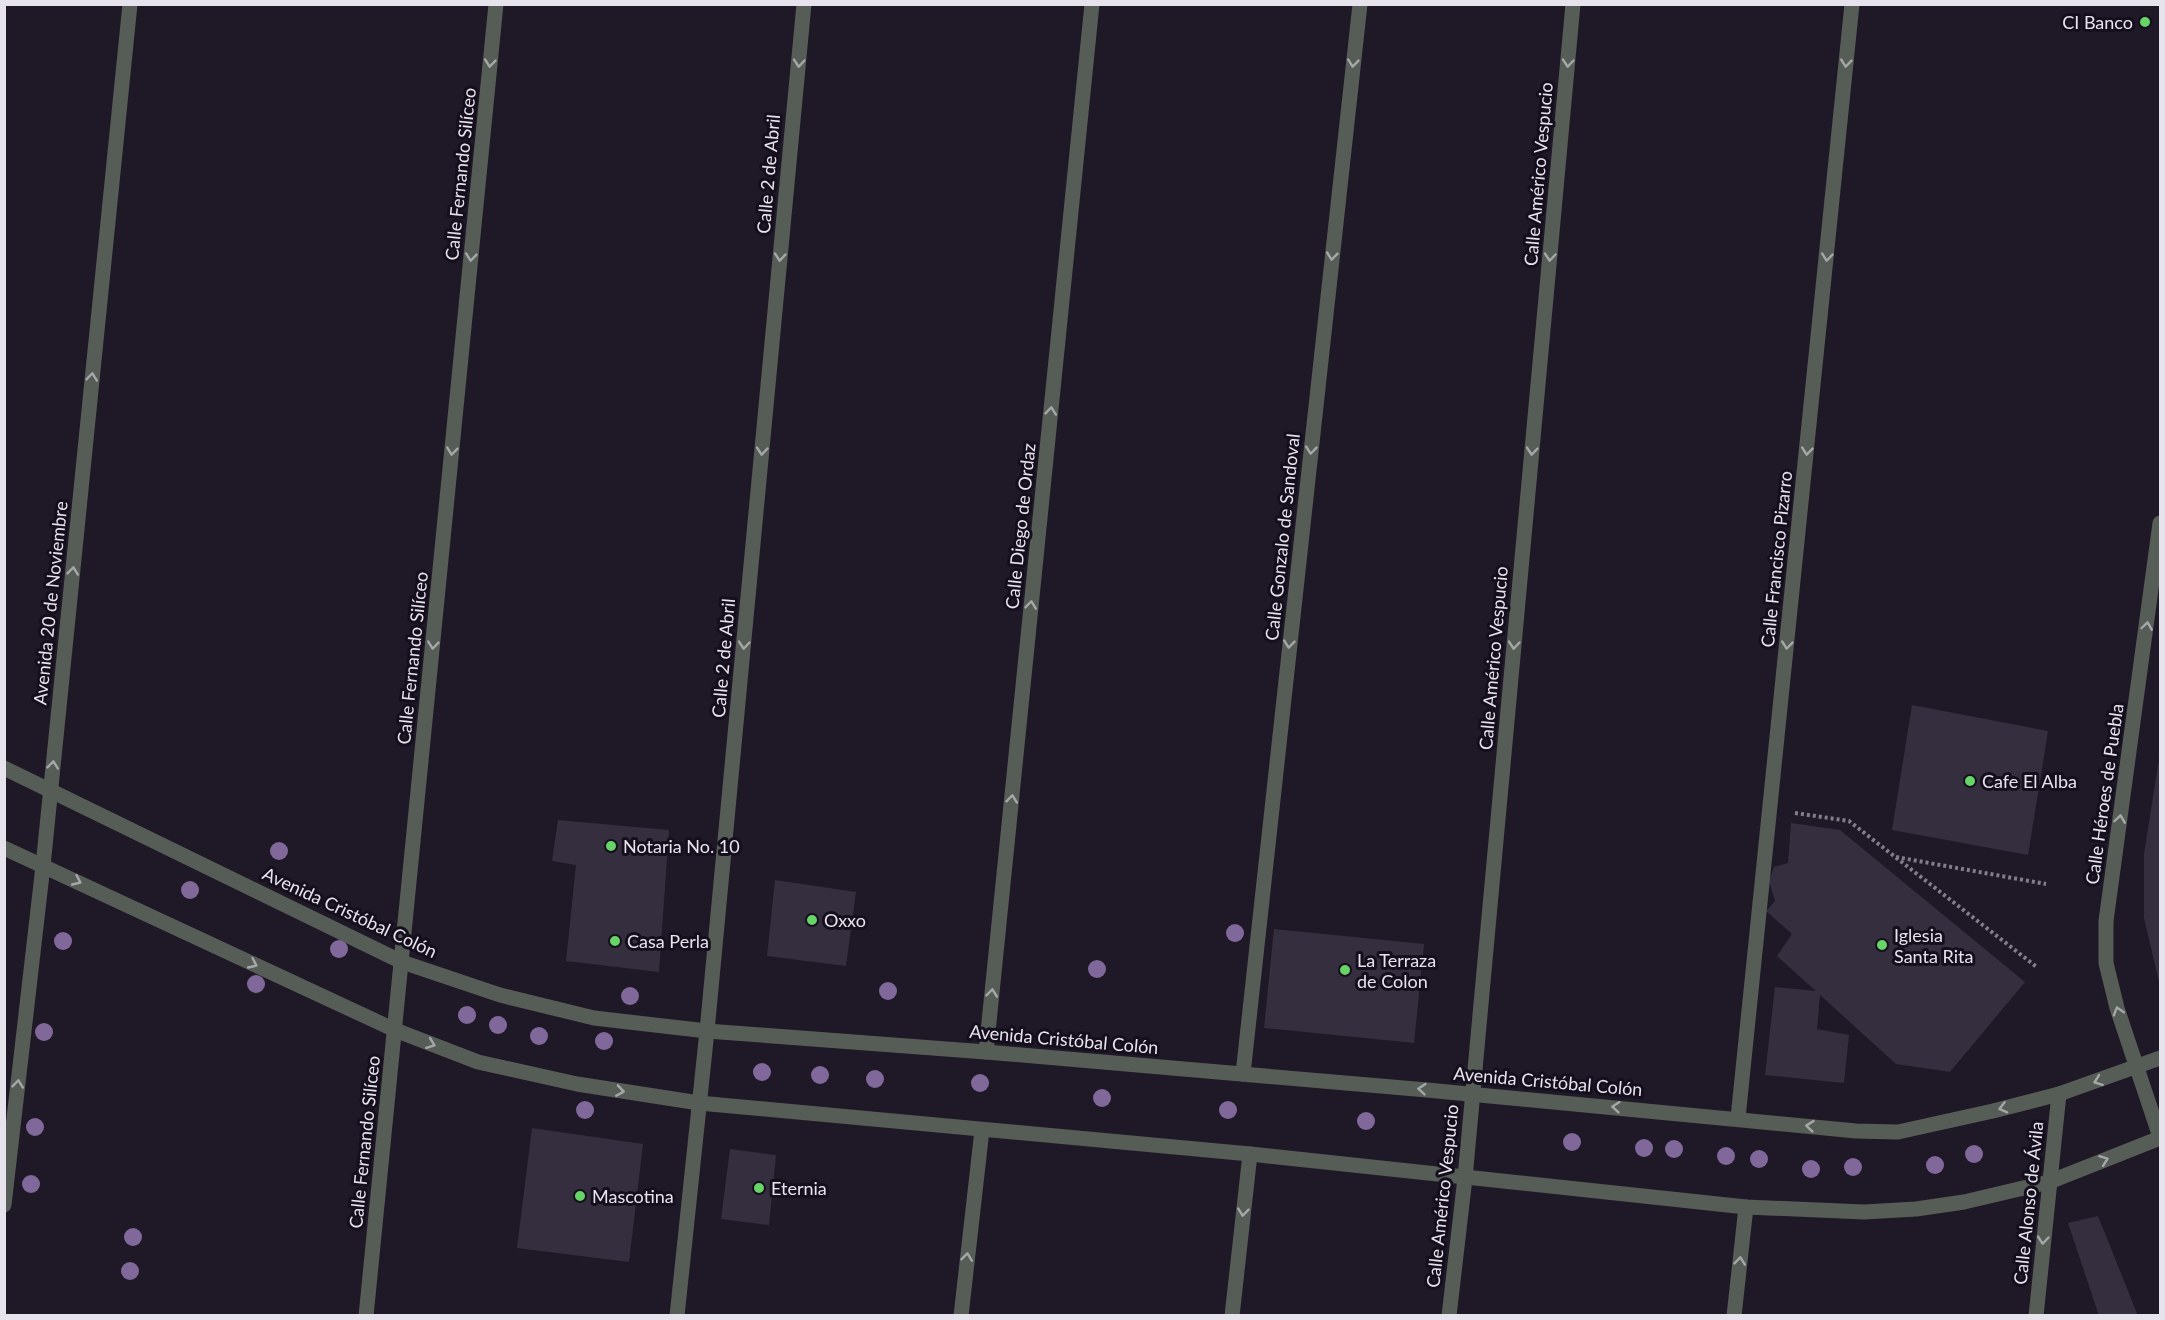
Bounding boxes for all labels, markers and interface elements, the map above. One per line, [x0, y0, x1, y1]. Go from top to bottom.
place label: CI Banco [2062, 11, 2133, 33]
marker: CI Banco [2138, 15, 2152, 29]
one-way arrow [484, 58, 497, 67]
one-way arrow [792, 58, 805, 67]
one-way arrow [1348, 58, 1360, 67]
one-way arrow [1562, 58, 1575, 67]
one-way arrow [1841, 58, 1853, 67]
street label: Calle Américo Vespucio [1519, 81, 1557, 267]
street label: Calle Fernando Silíceo [440, 86, 480, 262]
street label: Calle 2 de Abril [752, 113, 784, 235]
one-way arrow [465, 252, 478, 261]
one-way arrow [774, 252, 787, 261]
one-way arrow [1326, 252, 1339, 261]
one-way arrow [1544, 252, 1557, 261]
one-way arrow [1821, 252, 1833, 261]
one-way arrow [85, 373, 98, 382]
one-way arrow [1044, 407, 1057, 416]
street label: Calle Gonzalo de Sandoval [1260, 432, 1304, 642]
street label: Calle Diego de Ordaz [1000, 442, 1040, 610]
one-way arrow [446, 446, 459, 455]
one-way arrow [756, 446, 769, 456]
one-way arrow [1305, 446, 1318, 455]
one-way arrow [1801, 446, 1813, 455]
one-way arrow [1526, 447, 1539, 456]
street label: Calle Francisco Pizarro [1756, 470, 1796, 648]
street label: Avenida 20 de Noviembre [28, 500, 72, 706]
street label: Calle Américo Vespucio [1474, 565, 1512, 751]
one-way arrow [66, 567, 78, 576]
street label: Calle Fernando Silíceo [392, 570, 432, 746]
street label: Calle 2 de Abril [707, 597, 739, 719]
one-way arrow [1024, 601, 1037, 610]
one-way arrow [2140, 621, 2152, 630]
one-way arrow [427, 640, 440, 649]
one-way arrow [1284, 640, 1296, 649]
one-way arrow [1781, 640, 1794, 649]
one-way arrow [738, 641, 751, 650]
one-way arrow [1508, 641, 1521, 650]
street label: Calle Héroes de Puebla [2080, 702, 2128, 886]
one-way arrow [46, 761, 59, 770]
place label: Cafe El Alba [1982, 770, 2077, 792]
marker: Cafe El Alba [1963, 774, 1977, 788]
one-way arrow [1005, 795, 1018, 804]
one-way arrow [2114, 814, 2126, 823]
place label: Notaria No. 10 [623, 835, 740, 857]
marker: Notaria No. 10 [604, 839, 618, 853]
street label: Avenida Cristóbal Colón [259, 862, 441, 962]
one-way arrow [70, 874, 81, 886]
place label: Oxxo [824, 909, 866, 931]
marker: Oxxo [805, 913, 819, 927]
place label: Iglesia Santa Rita [1894, 924, 1973, 967]
place label: Casa Perla [627, 930, 709, 952]
marker: Casa Perla [608, 934, 622, 948]
marker: Iglesia Santa Rita [1875, 938, 1889, 952]
place label: La Terraza de Colon [1357, 949, 1436, 992]
one-way arrow [247, 956, 258, 968]
marker: La Terraza de Colon [1338, 963, 1352, 977]
one-way arrow [985, 989, 998, 998]
one-way arrow [2113, 1006, 2125, 1017]
street label: Avenida Cristóbal Colón [969, 1020, 1159, 1058]
one-way arrow [425, 1037, 436, 1049]
street label: Calle Fernando Silíceo [344, 1054, 384, 1230]
street label: Avenida Cristóbal Colón [1453, 1062, 1643, 1100]
one-way arrow [2093, 1073, 2104, 1086]
one-way arrow [11, 1080, 24, 1089]
one-way arrow [1418, 1083, 1427, 1096]
one-way arrow [614, 1084, 624, 1097]
one-way arrow [1612, 1101, 1621, 1114]
one-way arrow [1998, 1101, 2008, 1114]
street label: Calle Américo Vespucio [1421, 1103, 1463, 1289]
street label: Calle Alonso de Ávila [2008, 1120, 2048, 1286]
one-way arrow [1806, 1121, 1815, 1133]
one-way arrow [2098, 1155, 2109, 1167]
place label: Eternia [771, 1177, 827, 1199]
marker: Eternia [752, 1181, 766, 1195]
place label: Mascotina [592, 1185, 674, 1207]
marker: Mascotina [573, 1189, 587, 1203]
one-way arrow [1237, 1208, 1250, 1217]
one-way arrow [2037, 1235, 2050, 1244]
one-way arrow [961, 1253, 973, 1262]
one-way arrow [1733, 1257, 1746, 1266]

